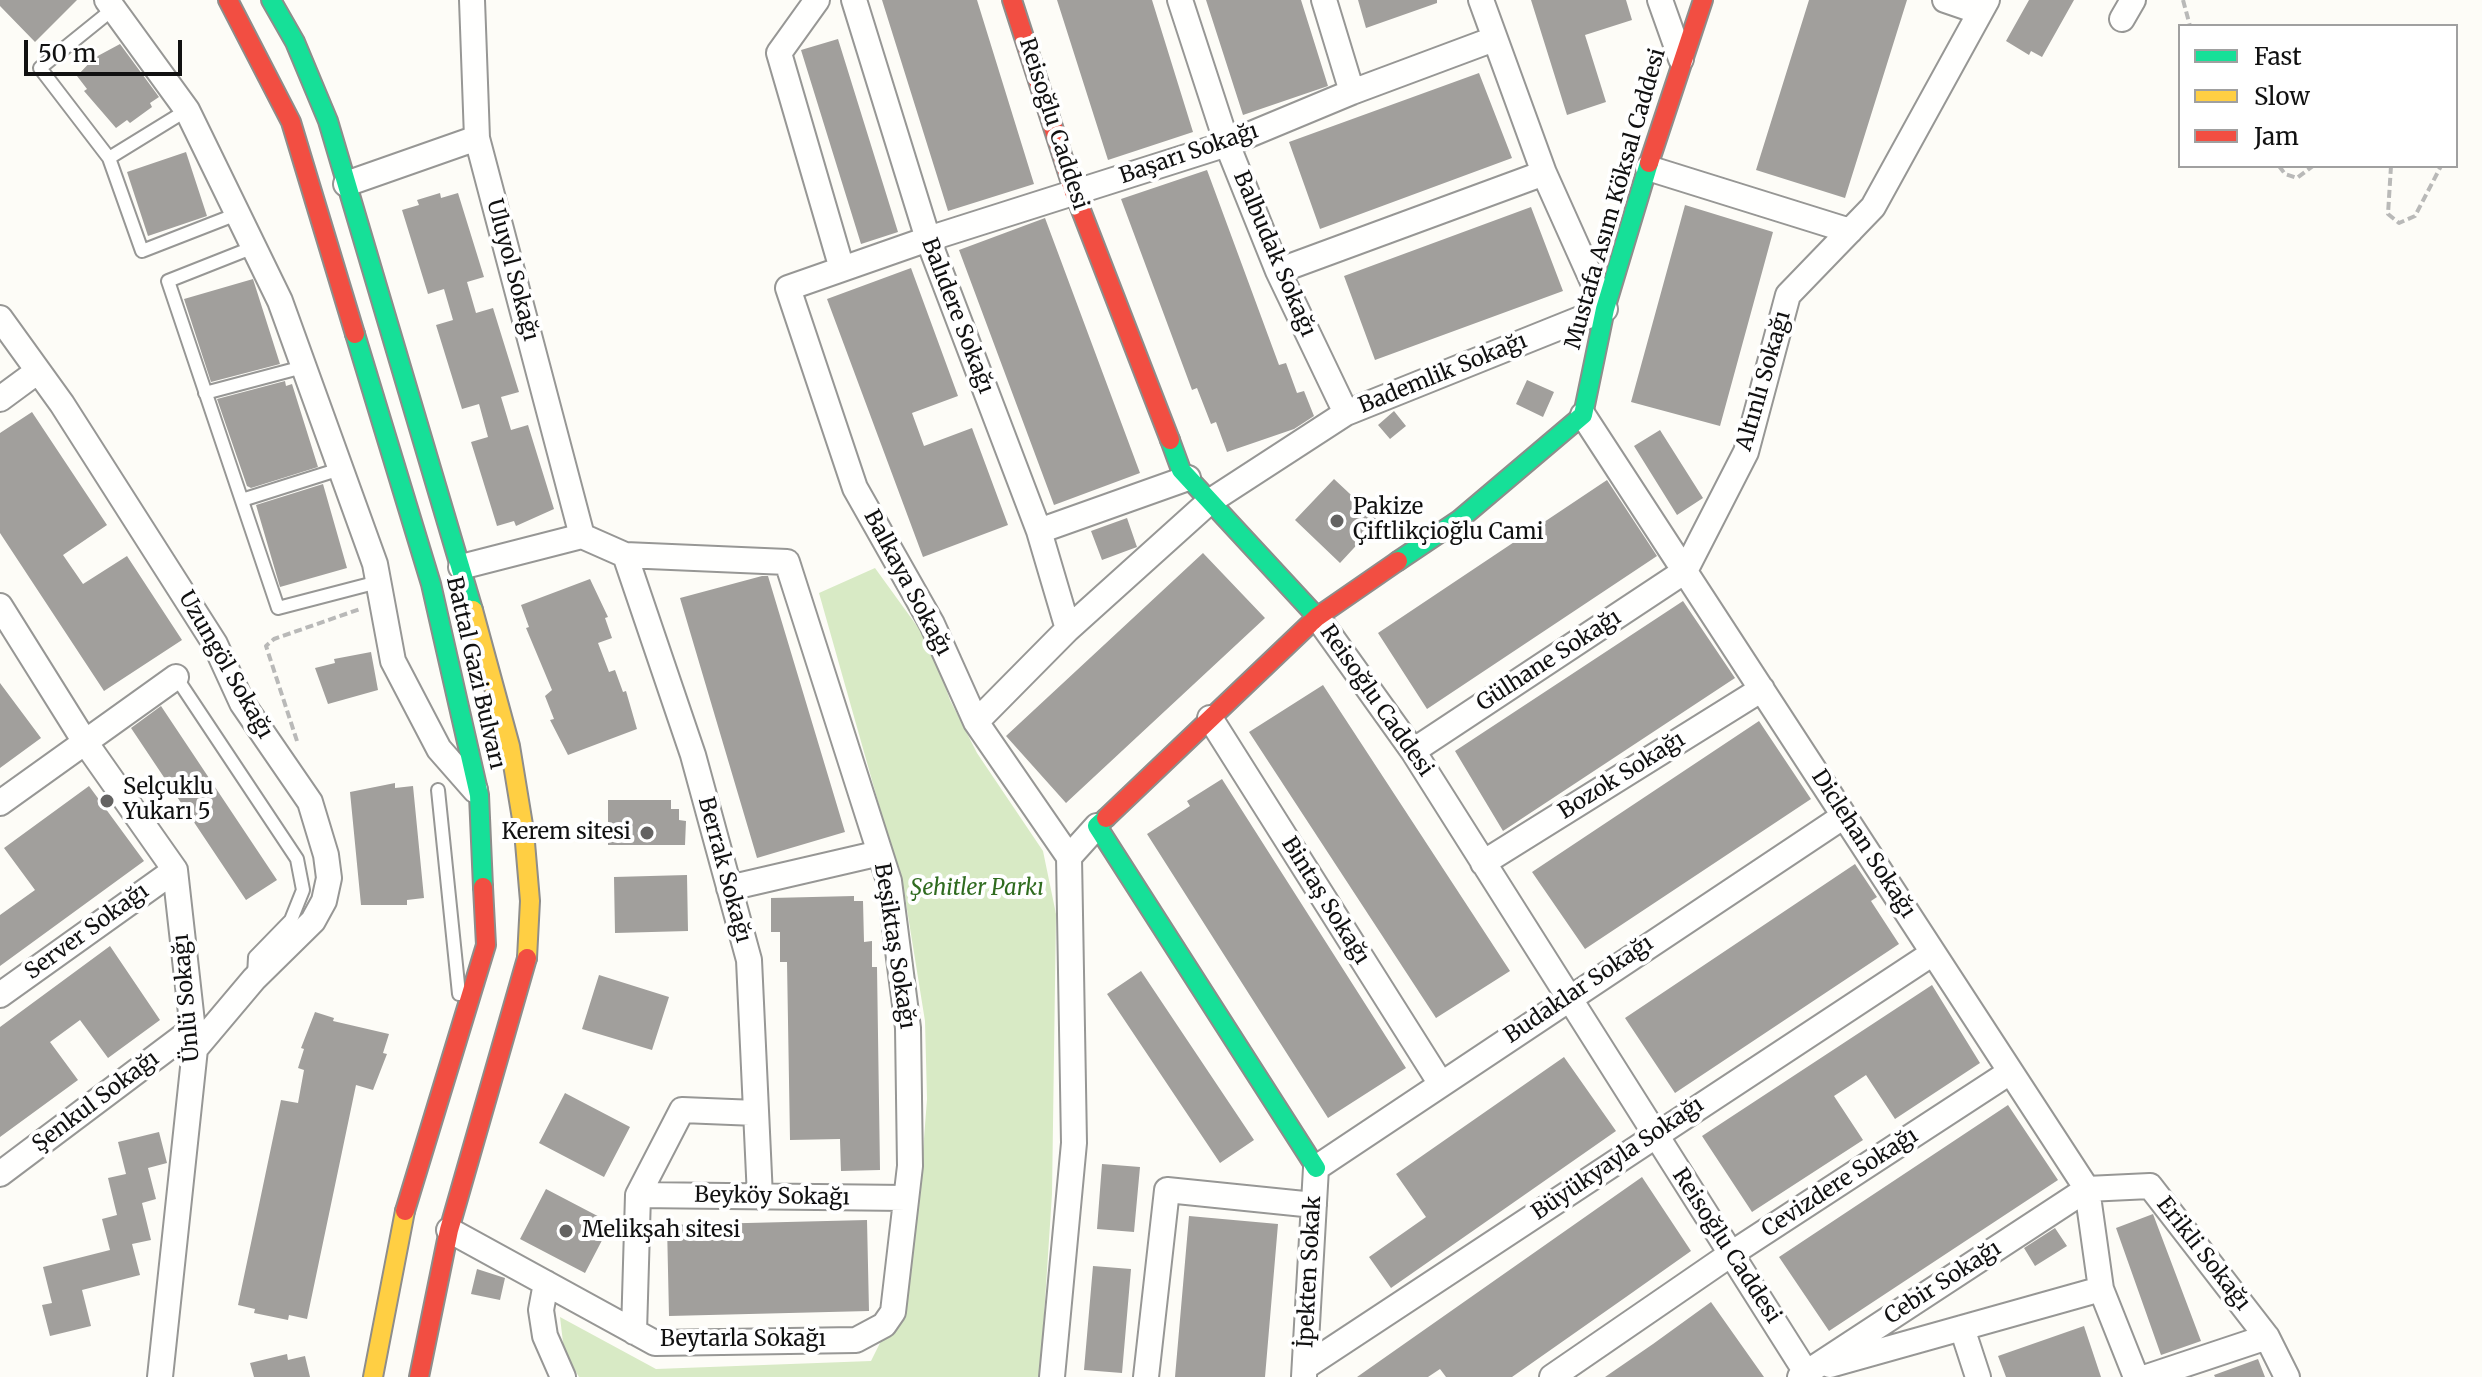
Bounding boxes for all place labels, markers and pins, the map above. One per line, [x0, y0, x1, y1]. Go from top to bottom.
place label: Pakize Çiftlikçioğlu Cami [1353, 495, 1544, 546]
marker: Pakize Çiftlikçioğlu Cami [1328, 512, 1346, 530]
place label: Selçuklu Yukarı 5 [123, 775, 214, 826]
marker: Selçuklu Yukarı 5 [98, 792, 116, 810]
place label: Kerem sitesi [501, 820, 631, 846]
marker: Kerem sitesi [638, 824, 656, 842]
place label: Melikşah sitesi [582, 1218, 740, 1244]
marker: Melikşah sitesi [557, 1222, 575, 1240]

